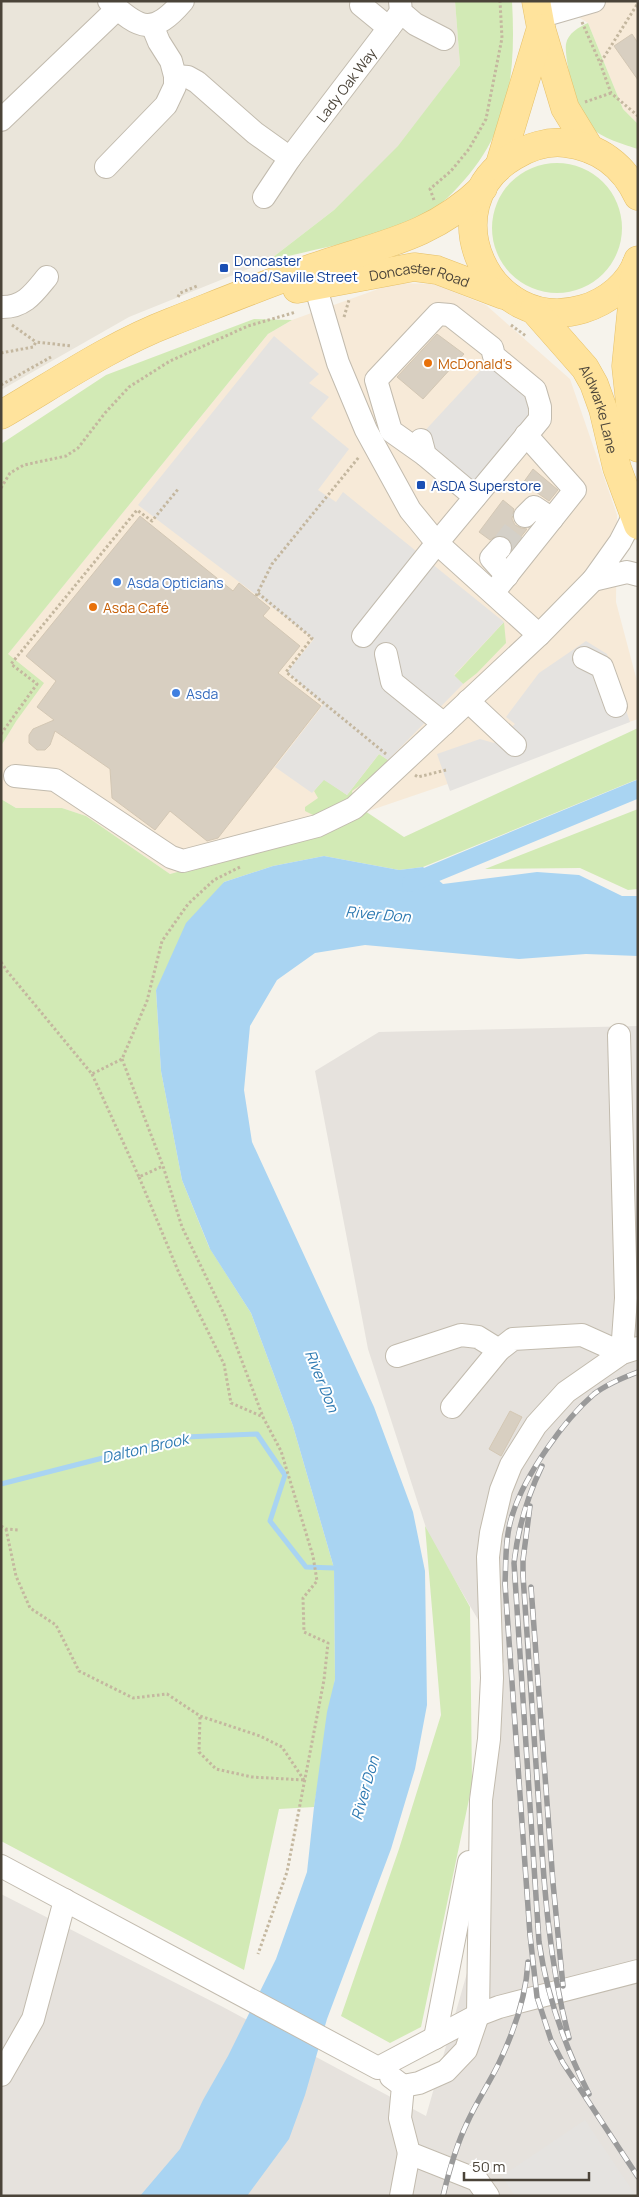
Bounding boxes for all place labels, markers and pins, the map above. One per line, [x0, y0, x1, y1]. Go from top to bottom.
place label: Doncaster Road/Saville Street [234, 251, 358, 286]
marker: Doncaster Road/Saville Street [218, 262, 230, 274]
place label: McDonald's [438, 354, 512, 373]
marker: McDonald's [422, 357, 434, 369]
place label: ASDA Superstore [431, 476, 541, 495]
marker: ASDA Superstore [415, 479, 427, 491]
place label: Asda Opticians [127, 573, 224, 592]
marker: Asda Opticians [111, 576, 123, 588]
place label: Asda Café [103, 598, 169, 617]
marker: Asda Café [87, 601, 99, 613]
place label: Asda [186, 684, 218, 703]
marker: Asda [170, 687, 182, 699]

